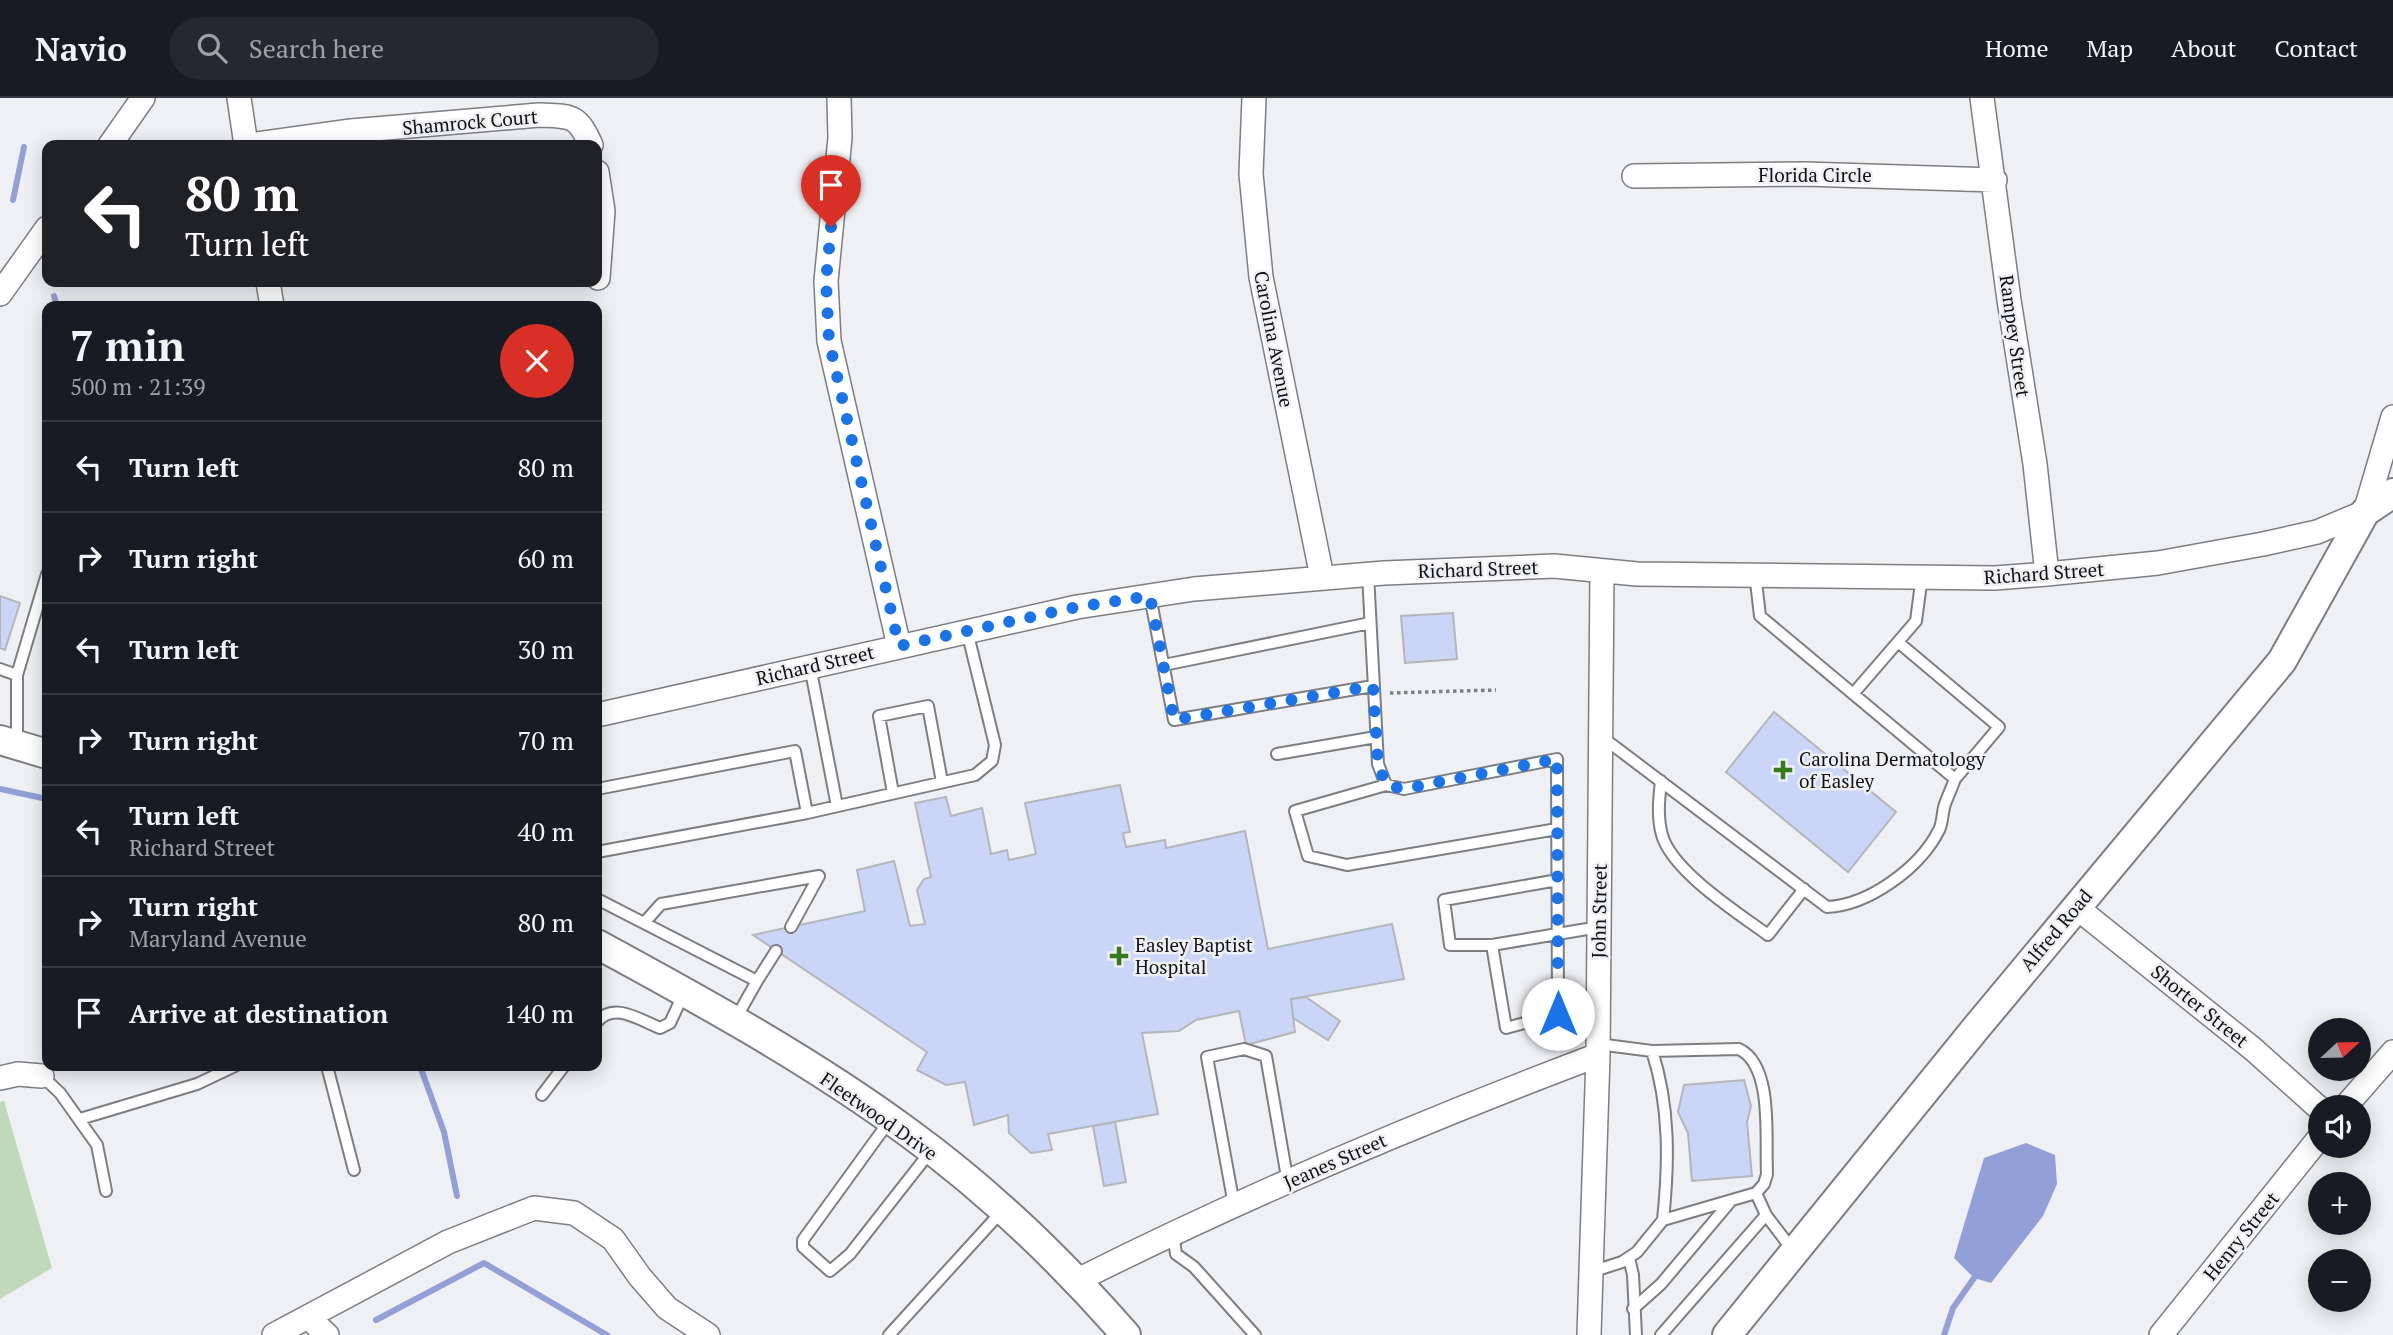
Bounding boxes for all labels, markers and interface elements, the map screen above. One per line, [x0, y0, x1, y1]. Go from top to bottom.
search box [169, 17, 659, 80]
text: Navio [35, 27, 127, 70]
icon: search [193, 29, 231, 67]
text: Search here [249, 31, 384, 65]
text: Home [1985, 32, 2049, 64]
text: Map [2087, 32, 2133, 64]
text: About [2171, 32, 2237, 64]
text: Contact [2275, 32, 2358, 64]
street label: Shamrock Court [401, 103, 539, 140]
pin [801, 155, 861, 227]
text: 80 m [185, 160, 299, 225]
street label: Florida Circle [1758, 162, 1872, 187]
icon: arrive [812, 166, 850, 204]
icon: left [70, 168, 161, 259]
text: Turn left [185, 223, 309, 265]
street label: Carolina Avenue [1249, 269, 1300, 409]
street label: Rampey Street [1995, 273, 2036, 399]
text: 7 min [70, 317, 185, 373]
button: close [500, 324, 574, 398]
text: 500 m · 21:39 [70, 371, 205, 402]
icon: left [70, 448, 108, 486]
text: Turn left [129, 450, 239, 484]
text: 80 m [518, 450, 574, 484]
icon: right [70, 539, 108, 577]
text: Turn right [129, 541, 258, 575]
text: 60 m [518, 541, 574, 575]
street label: Richard Street [1417, 554, 1539, 583]
street label: Richard Street [1983, 556, 2105, 589]
icon: left [70, 630, 108, 668]
text: Turn left [129, 632, 239, 666]
text: 30 m [518, 632, 574, 666]
street label: Richard Street [753, 639, 876, 690]
icon: right [70, 721, 108, 759]
text: Turn right [129, 723, 258, 757]
text: 70 m [518, 723, 574, 757]
place label: Carolina Dermatology of Easley [1799, 746, 1986, 793]
marker: Carolina Dermatology of Easley [1773, 760, 1793, 780]
text: Turn left [129, 798, 239, 832]
icon: left [70, 812, 108, 850]
text: 40 m [518, 814, 574, 848]
text: Richard Street [129, 832, 275, 863]
street label: John Street [1585, 863, 1612, 959]
street label: Alfred Road [2014, 883, 2097, 976]
text: Turn right [129, 889, 258, 923]
icon: right [70, 903, 108, 941]
text: 80 m [518, 905, 574, 939]
text: Maryland Avenue [129, 923, 307, 954]
place label: Easley Baptist Hospital [1135, 932, 1253, 979]
marker: Easley Baptist Hospital [1109, 946, 1129, 966]
street label: Shorter Street [2146, 959, 2254, 1053]
position arrow [1521, 977, 1595, 1051]
icon: arrive [70, 994, 108, 1032]
text: Arrive at destination [129, 996, 388, 1030]
text: 140 m [504, 996, 574, 1030]
north arrow [2308, 1018, 2371, 1082]
map controls [2308, 1018, 2371, 1312]
street label: Fleetwood Drive [816, 1066, 943, 1165]
button: sound [2308, 1095, 2371, 1158]
street label: Jeanes Street [1279, 1127, 1390, 1194]
button: + [2308, 1172, 2371, 1235]
street label: Henry Street [2197, 1186, 2284, 1285]
button: − [2308, 1249, 2371, 1312]

